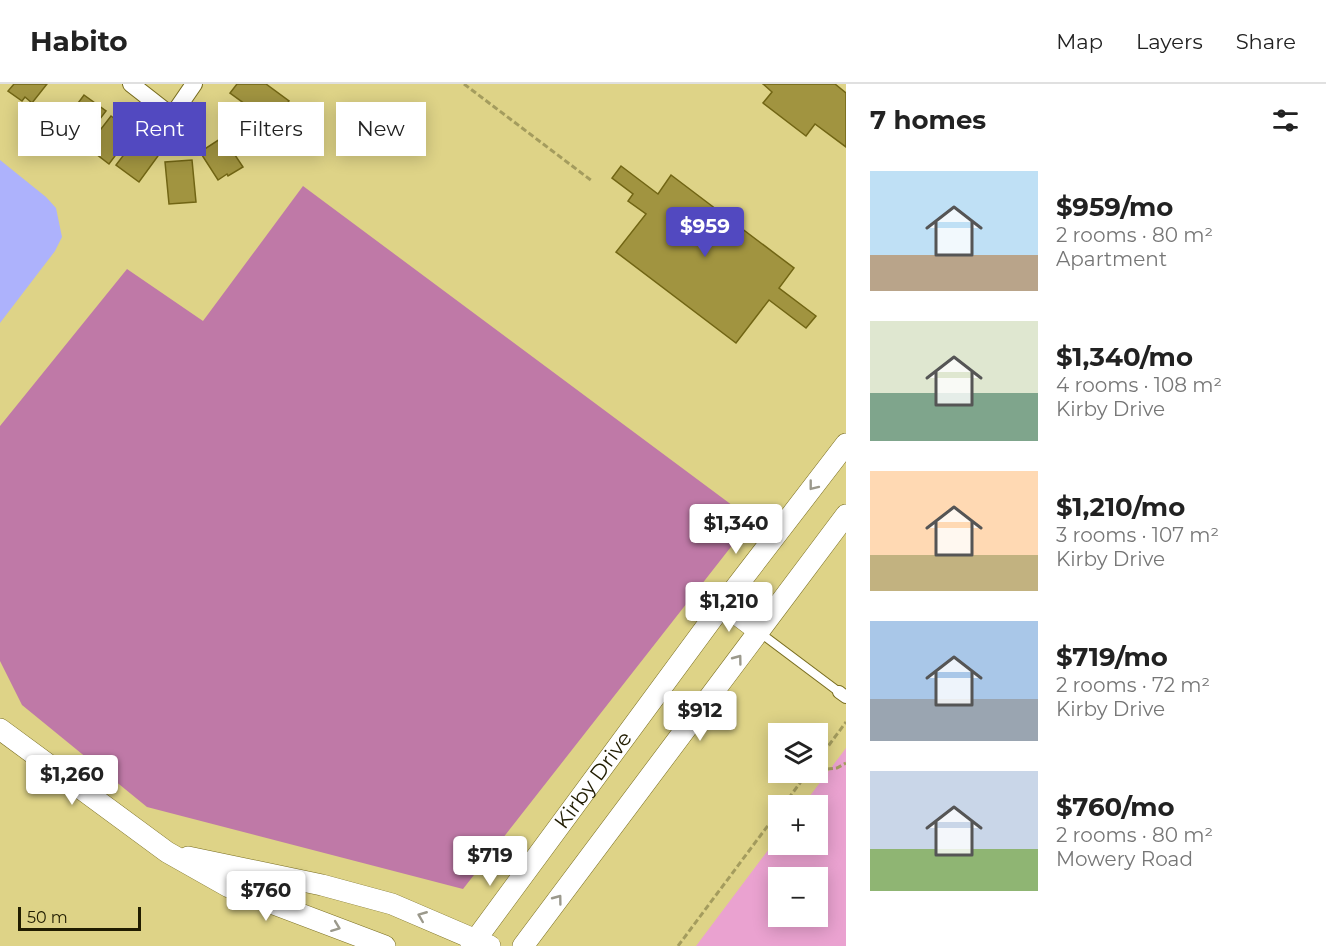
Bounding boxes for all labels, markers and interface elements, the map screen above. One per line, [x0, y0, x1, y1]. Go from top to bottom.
text: Habito [30, 24, 128, 58]
text: Map [1056, 29, 1103, 54]
text: Layers [1136, 29, 1203, 54]
text: Share [1236, 29, 1296, 54]
chip: Buy [18, 102, 101, 156]
chip: Rent [113, 102, 206, 156]
chip: Filters [218, 102, 324, 156]
chip: New [336, 102, 426, 156]
text: 7 homes [870, 104, 986, 136]
icon: filters [1269, 104, 1302, 137]
text: $959/mo [1056, 191, 1173, 223]
icon: home [918, 195, 990, 267]
pin: $959 [669, 207, 741, 258]
text: $959 [680, 214, 730, 238]
text: 2 rooms · 80 m² [1056, 223, 1213, 247]
text: Apartment [1056, 247, 1167, 271]
text: $1,340/mo [1056, 341, 1193, 373]
icon: home [918, 345, 990, 417]
text: 4 rooms · 108 m² [1056, 373, 1222, 397]
text: Kirby Drive [1056, 397, 1165, 421]
one-way arrow [810, 480, 821, 491]
text: $1,210/mo [1056, 491, 1185, 523]
icon: home [918, 495, 990, 567]
pin: $1,340 [687, 504, 785, 555]
text: $1,340 [703, 511, 769, 535]
text: 3 rooms · 107 m² [1056, 523, 1219, 547]
text: Kirby Drive [1056, 547, 1165, 571]
pin: $1,210 [680, 582, 778, 633]
text: $1,210 [699, 589, 759, 613]
text: $719/mo [1056, 641, 1168, 673]
icon: home [918, 645, 990, 717]
one-way arrow [731, 655, 742, 666]
text: 2 rooms · 72 m² [1056, 673, 1210, 697]
pin: $912 [664, 691, 736, 742]
text: Kirby Drive [1056, 697, 1165, 721]
text: $912 [678, 698, 722, 722]
map controls [768, 723, 828, 927]
button: layers [768, 723, 828, 783]
street label: Kirby Drive [549, 726, 637, 833]
pin: $1,260 [23, 755, 121, 806]
text: $1,260 [40, 762, 104, 786]
text: $760/mo [1056, 791, 1175, 823]
button: + [768, 795, 828, 855]
icon: home [918, 795, 990, 867]
text: 2 rooms · 80 m² [1056, 823, 1213, 847]
pin: $719 [454, 836, 526, 887]
text: $719 [467, 843, 513, 867]
text: Mowery Road [1056, 847, 1193, 871]
button: − [768, 867, 828, 927]
pin: $760 [230, 871, 302, 922]
text: $760 [241, 878, 291, 902]
one-way arrow [551, 895, 562, 906]
scale bar [18, 904, 141, 932]
text: 50 m [27, 908, 68, 927]
one-way arrow [418, 911, 429, 923]
one-way arrow [329, 920, 340, 932]

